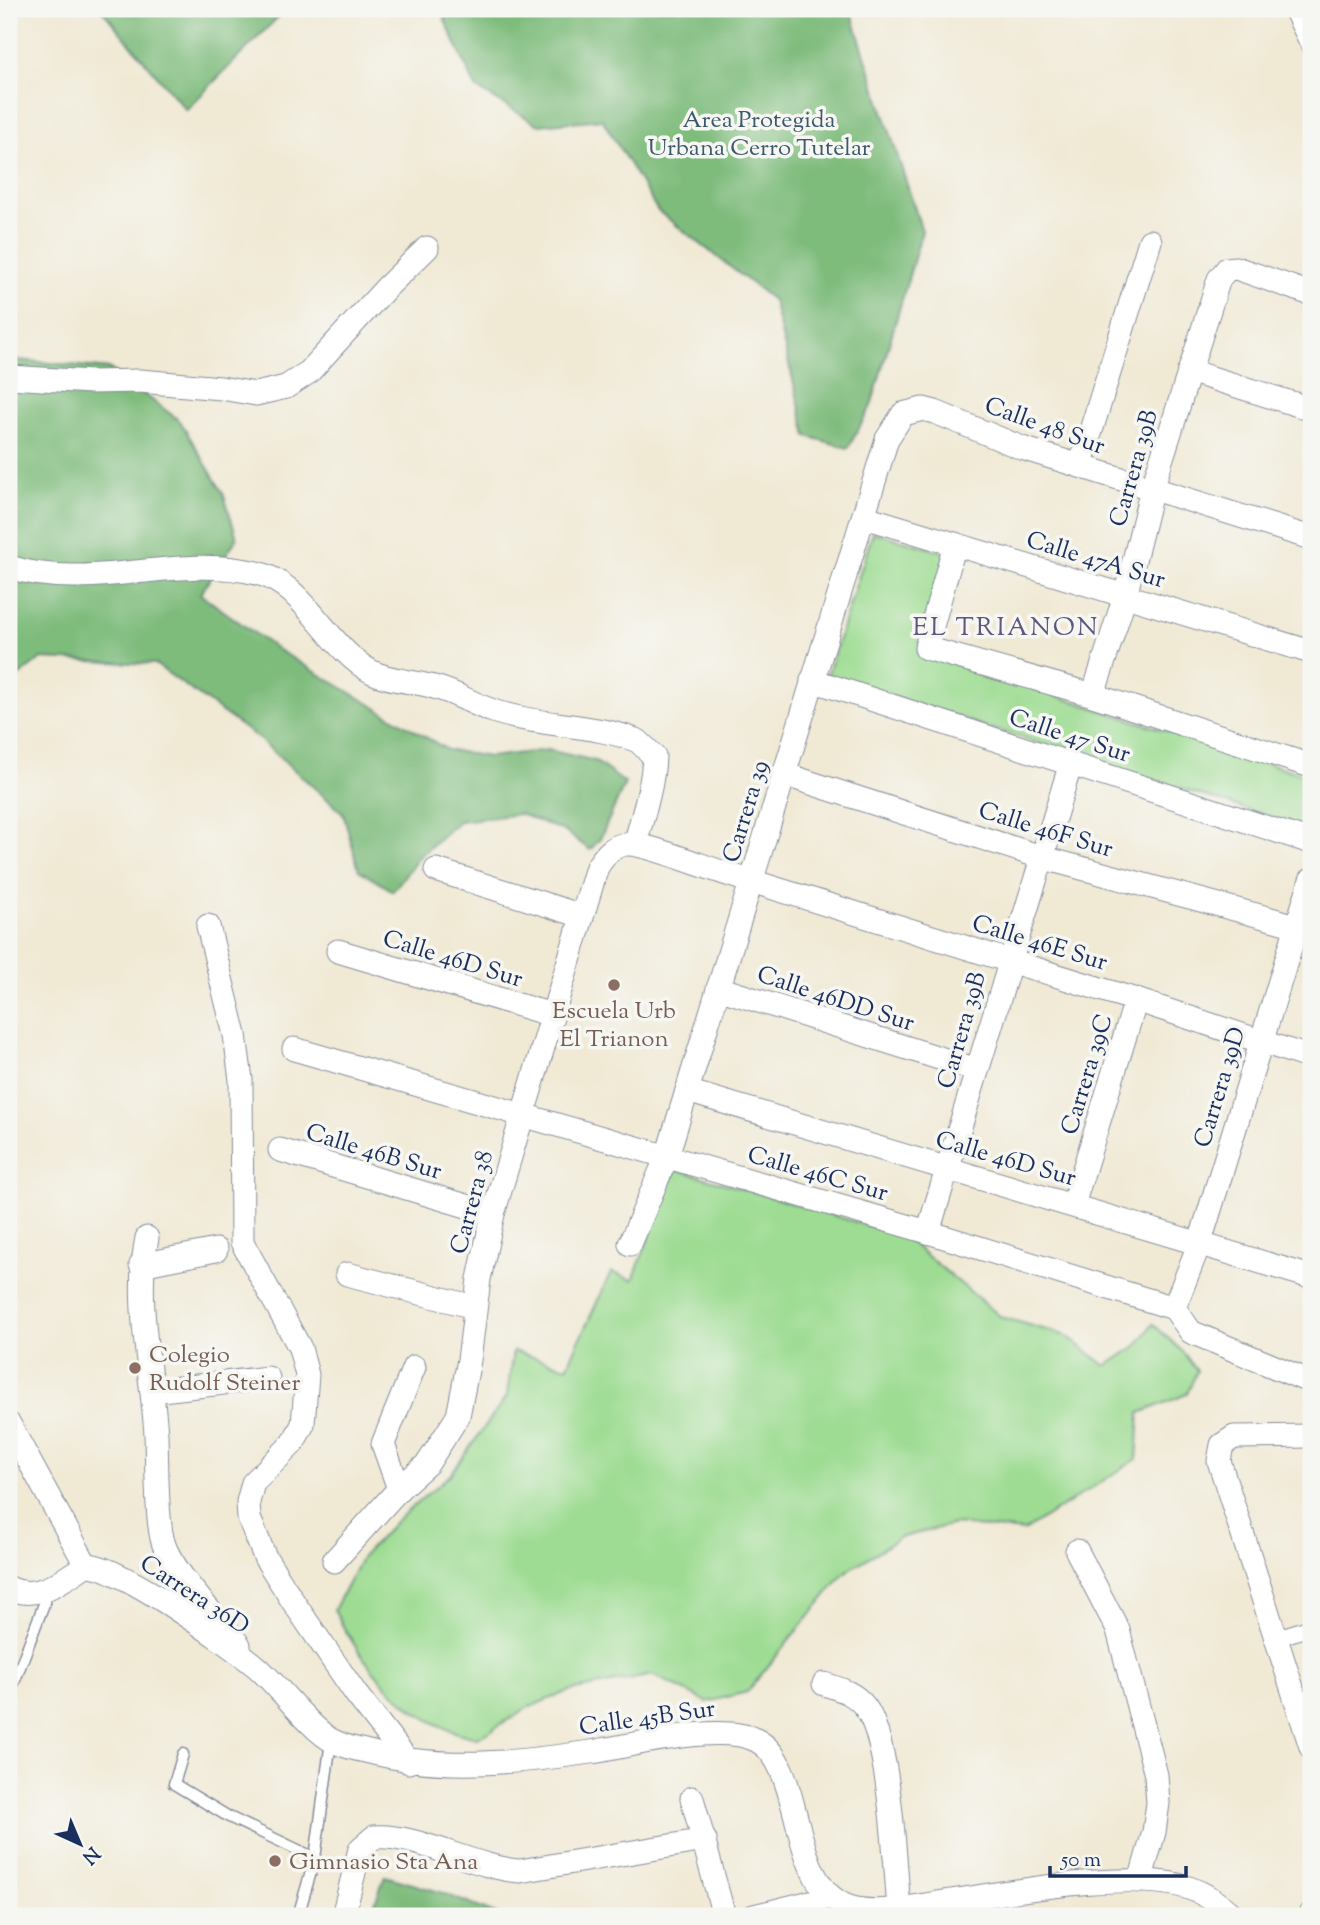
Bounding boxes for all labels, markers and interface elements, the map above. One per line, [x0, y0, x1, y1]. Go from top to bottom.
park label: Area Protegida Urbana Cerro Tutelar [647, 104, 871, 166]
street label: Calle 48 Sur [979, 389, 1109, 464]
street label: Carrera 39B [1102, 406, 1168, 531]
street label: Calle 47A Sur [1022, 524, 1169, 598]
district label: EL TRIANON [913, 610, 1099, 647]
street label: Calle 47 Sur [1004, 701, 1134, 773]
street label: Carrera 39 [715, 756, 779, 867]
street label: Calle 46F Sur [974, 794, 1117, 867]
street label: Calle 46E Sur [967, 907, 1111, 981]
street label: Calle 46D Sur [378, 923, 527, 997]
street label: Calle 46DD Sur [752, 958, 918, 1041]
street label: Carrera 39B [930, 968, 996, 1093]
marker: Escuela Urb El Trianon [606, 977, 622, 993]
place label: Escuela Urb El Trianon [552, 995, 676, 1057]
street label: Carrera 39C [1053, 1010, 1122, 1139]
street label: Carrera 39D [1186, 1023, 1255, 1152]
street label: Calle 46B Sur [301, 1116, 446, 1190]
street label: Calle 46D Sur [931, 1124, 1080, 1196]
street label: Calle 46C Sur [743, 1139, 892, 1211]
street label: Carrera 38 [443, 1147, 503, 1258]
place label: Colegio Rudolf Steiner [149, 1339, 300, 1401]
marker: Colegio Rudolf Steiner [127, 1360, 143, 1376]
street label: Carrera 36D [132, 1548, 255, 1644]
street label: Calle 45B Sur [577, 1693, 718, 1745]
north arrow [46, 1810, 116, 1880]
scale bar [1050, 1834, 1187, 1878]
text: N [75, 1839, 105, 1869]
place label: Gimnasio Sta Ana [289, 1846, 478, 1880]
text: 50 m [1060, 1846, 1101, 1876]
marker: Gimnasio Sta Ana [267, 1853, 283, 1869]

